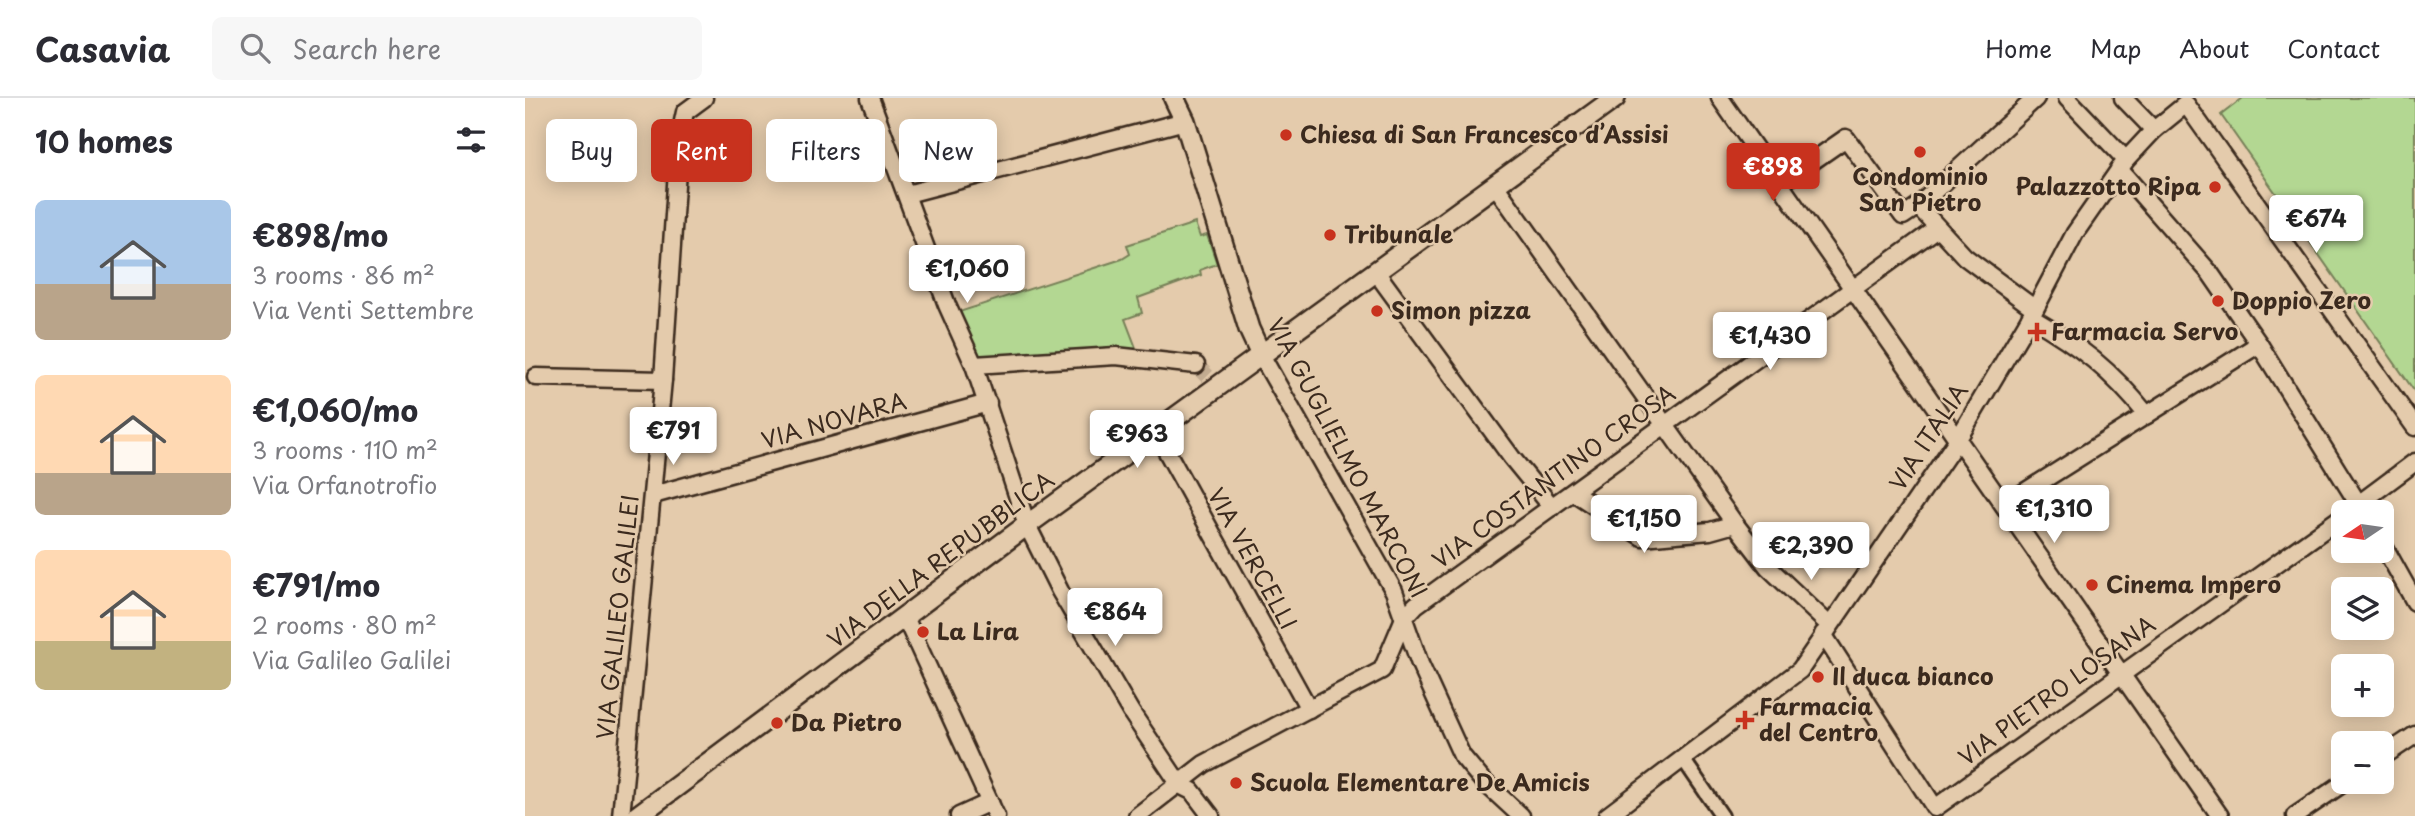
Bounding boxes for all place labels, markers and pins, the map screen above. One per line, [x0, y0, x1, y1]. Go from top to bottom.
place label: Chiesa di San Francesco d’Assisi [1300, 116, 1668, 151]
marker: Chiesa di San Francesco d’Assisi [1278, 127, 1294, 143]
pin: €898 [1732, 144, 1814, 203]
marker: Condominio San Pietro [1912, 144, 1928, 160]
place label: Condominio San Pietro [1852, 158, 1988, 219]
place label: Palazzotto Ripa [2015, 168, 2201, 203]
marker: Palazzotto Ripa [2207, 179, 2223, 195]
pin: €674 [2275, 195, 2357, 255]
place label: Tribunale [1344, 216, 1453, 251]
marker: Tribunale [1322, 227, 1338, 243]
pin: €1,060 [910, 246, 1024, 305]
place label: Doppio Zero [2232, 282, 2371, 317]
place label: Simon pizza [1391, 292, 1531, 327]
marker: Doppio Zero [2210, 293, 2226, 309]
marker: Simon pizza [1369, 303, 1385, 319]
pin: €1,430 [1713, 313, 1827, 372]
place label: Farmacia Servo [2051, 313, 2238, 348]
marker: Farmacia Servo [2029, 324, 2045, 340]
pin: €791 [632, 408, 714, 467]
pin: €963 [1096, 410, 1178, 470]
pin: €1,310 [1997, 486, 2111, 545]
pin: €1,150 [1587, 496, 1701, 555]
pin: €2,390 [1754, 522, 1868, 582]
place label: Cinema Impero [2106, 566, 2281, 601]
marker: Cinema Impero [2084, 577, 2100, 593]
pin: €864 [1074, 588, 1156, 648]
place label: La Lira [937, 613, 1019, 648]
marker: La Lira [915, 624, 931, 640]
place label: Il duca bianco [1832, 658, 1993, 693]
marker: Il duca bianco [1810, 669, 1826, 685]
place label: Farmacia del Centro [1759, 688, 1878, 749]
place label: Da Pietro [791, 704, 902, 739]
marker: Farmacia del Centro [1737, 712, 1753, 728]
marker: Da Pietro [769, 715, 785, 731]
place label: Scuola Elementare De Amicis [1250, 764, 1590, 799]
marker: Scuola Elementare De Amicis [1228, 775, 1244, 791]

